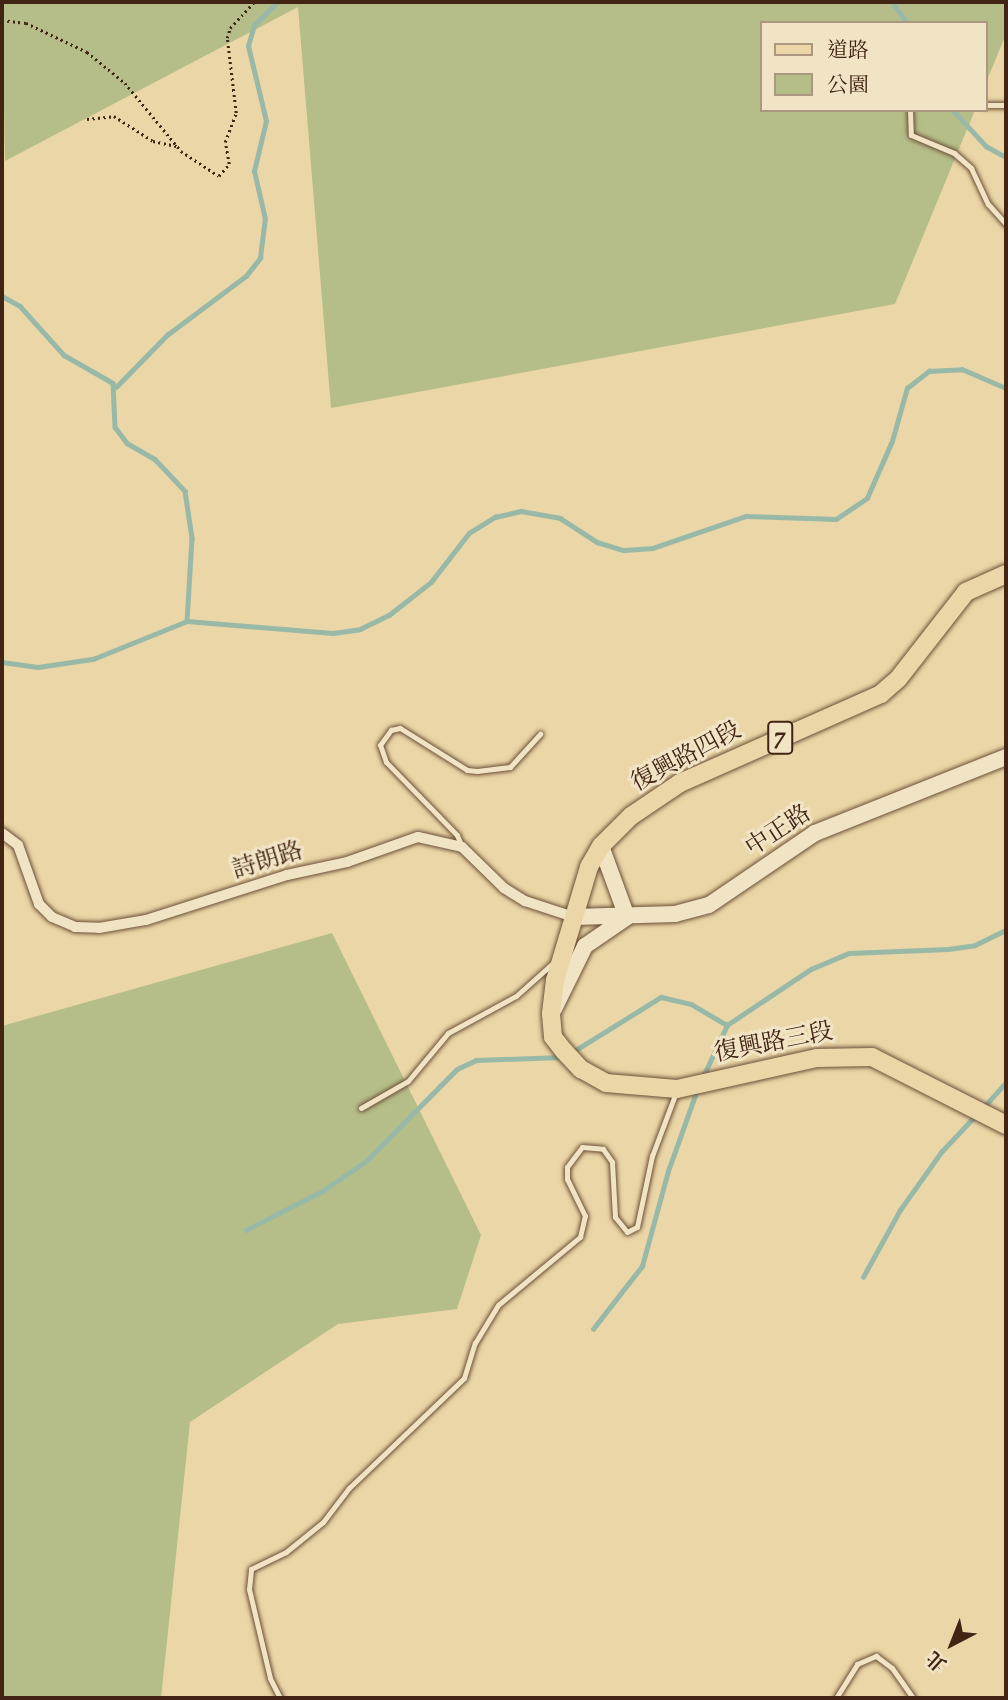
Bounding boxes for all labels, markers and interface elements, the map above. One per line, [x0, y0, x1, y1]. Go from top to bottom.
legend [760, 21, 987, 112]
text: 道路 [827, 37, 869, 67]
text: 公園 [827, 72, 869, 102]
street label: 復興路四段 [627, 717, 747, 799]
road number: 7 [766, 718, 794, 758]
street label: 中正路 [741, 800, 817, 864]
street label: 詩朗路 [229, 838, 307, 886]
street label: 復興路三段 [712, 1018, 836, 1070]
north arrow [917, 1609, 987, 1679]
text: 北 [922, 1644, 954, 1676]

